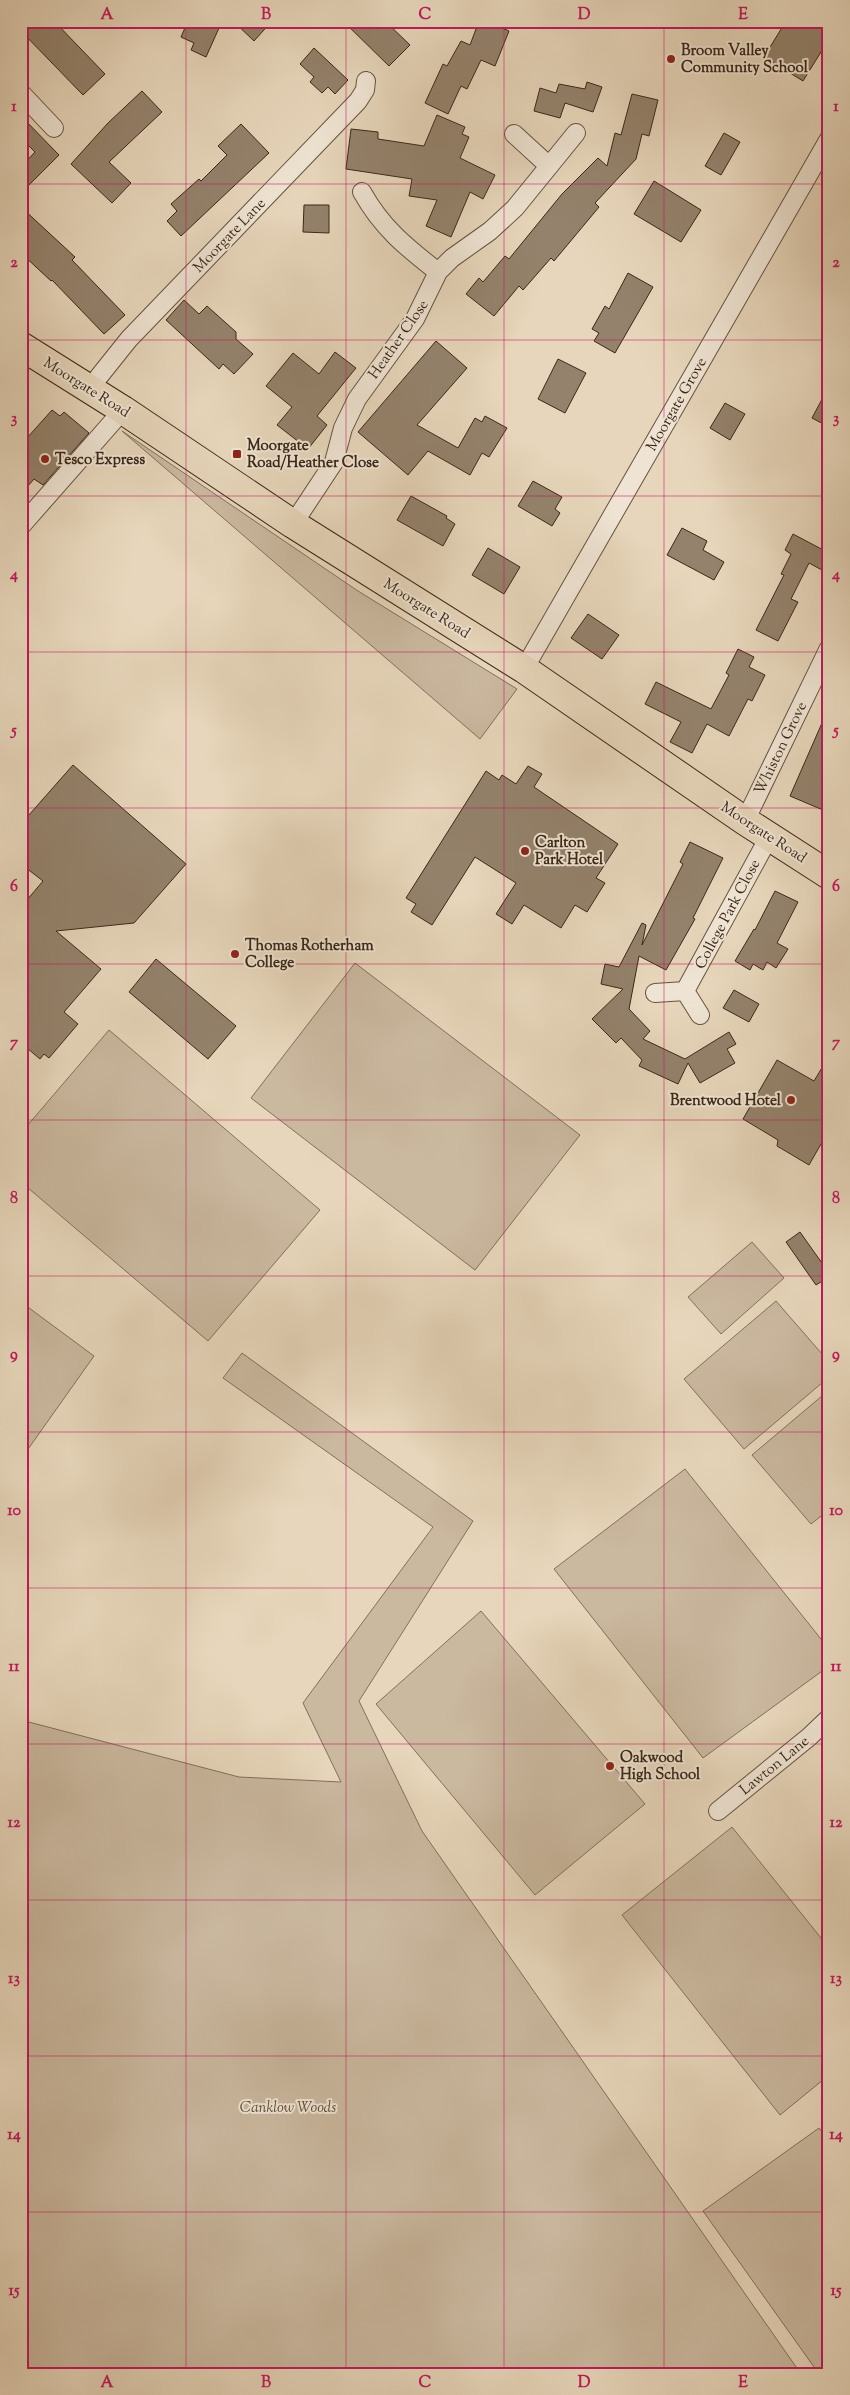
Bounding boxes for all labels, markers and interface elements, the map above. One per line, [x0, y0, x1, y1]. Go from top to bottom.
text: A [101, 4, 114, 27]
text: B [261, 4, 271, 27]
text: C [419, 4, 432, 27]
text: D [578, 4, 591, 27]
text: E [738, 4, 748, 27]
place label: Broom Valley Community School [681, 41, 809, 79]
marker: Broom Valley Community School [665, 53, 677, 65]
text: 1 [11, 96, 17, 119]
text: 1 [833, 96, 839, 119]
street label: Moorgate Lane [189, 194, 271, 278]
text: 2 [10, 252, 18, 275]
text: 2 [832, 252, 840, 275]
street label: Heather Close [364, 296, 434, 384]
street label: Moorgate Road [39, 353, 134, 424]
street label: Moorgate Grove [642, 354, 713, 455]
text: 3 [11, 408, 18, 431]
text: 3 [833, 408, 840, 431]
place label: Moorgate Road/Heather Close [247, 436, 379, 474]
marker: Moorgate Road/Heather Close [231, 448, 243, 460]
place label: Tesco Express [55, 450, 145, 471]
marker: Tesco Express [39, 453, 51, 465]
text: 4 [9, 564, 18, 587]
text: 4 [831, 564, 840, 587]
street label: Moorgate Road [379, 574, 474, 645]
street label: Whiston Grove [750, 699, 813, 799]
text: 5 [9, 720, 17, 743]
text: 5 [831, 720, 839, 743]
street label: Moorgate Road [716, 798, 811, 869]
place label: Carlton Park Hotel [535, 833, 604, 871]
marker: Carlton Park Hotel [519, 845, 531, 857]
street label: College Park Close [691, 856, 766, 973]
text: 6 [10, 876, 18, 899]
text: 6 [832, 876, 840, 899]
place label: Thomas Rotherham College [245, 936, 374, 974]
marker: Thomas Rotherham College [229, 948, 241, 960]
text: 7 [10, 1032, 19, 1055]
text: 7 [832, 1032, 841, 1055]
place label: Brentwood Hotel [670, 1091, 782, 1112]
marker: Brentwood Hotel [785, 1094, 797, 1106]
text: 8 [10, 1188, 18, 1211]
text: 8 [832, 1188, 840, 1211]
text: 9 [10, 1344, 18, 1367]
text: 9 [832, 1344, 840, 1367]
text: 10 [7, 1500, 21, 1523]
text: 10 [829, 1500, 843, 1523]
text: 11 [9, 1656, 20, 1679]
text: 11 [831, 1656, 842, 1679]
street label: Lawton Lane [736, 1732, 814, 1801]
place label: Oakwood High School [620, 1748, 701, 1786]
marker: Oakwood High School [604, 1760, 616, 1772]
text: 12 [8, 1812, 21, 1835]
text: 12 [830, 1812, 843, 1835]
text: 13 [8, 1968, 20, 1991]
text: 13 [830, 1968, 842, 1991]
park label: Canklow Woods [240, 2098, 336, 2119]
text: 14 [7, 2124, 21, 2147]
text: 14 [829, 2124, 843, 2147]
text: 15 [9, 2280, 20, 2303]
text: 15 [831, 2280, 842, 2303]
text: A [101, 2372, 114, 2395]
text: B [261, 2372, 271, 2395]
text: C [419, 2372, 432, 2395]
text: D [578, 2372, 591, 2395]
text: E [738, 2372, 748, 2395]

